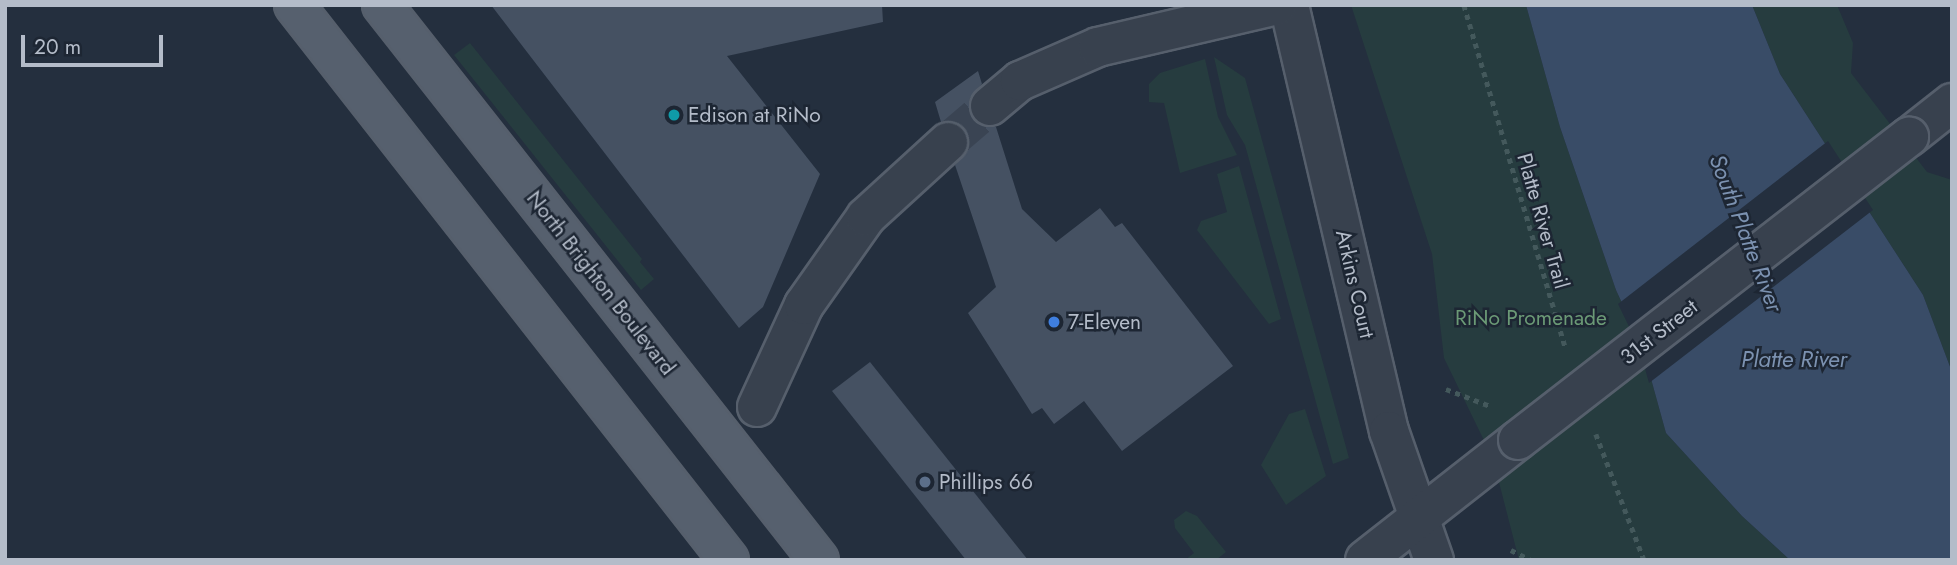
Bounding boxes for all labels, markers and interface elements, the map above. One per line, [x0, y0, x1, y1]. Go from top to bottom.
scale bar [24, 21, 166, 65]
text: 20 m [34, 32, 81, 62]
place label: Edison at RiNo [688, 102, 821, 128]
marker: Edison at RiNo [666, 107, 682, 123]
street label: Platte River Trail [1512, 150, 1574, 292]
water label: South Platte River [1703, 150, 1789, 316]
street label: North Brighton Boulevard [521, 186, 681, 380]
street label: Arkins Court [1330, 227, 1380, 341]
street label: 31st Street [1615, 294, 1703, 370]
park label: RiNo Promenade [1455, 305, 1607, 331]
place label: 7-Eleven [1068, 309, 1141, 335]
marker: 7-Eleven [1046, 314, 1062, 330]
water label: Platte River [1741, 345, 1847, 373]
place label: Phillips 66 [939, 469, 1033, 495]
marker: Phillips 66 [917, 474, 933, 490]

